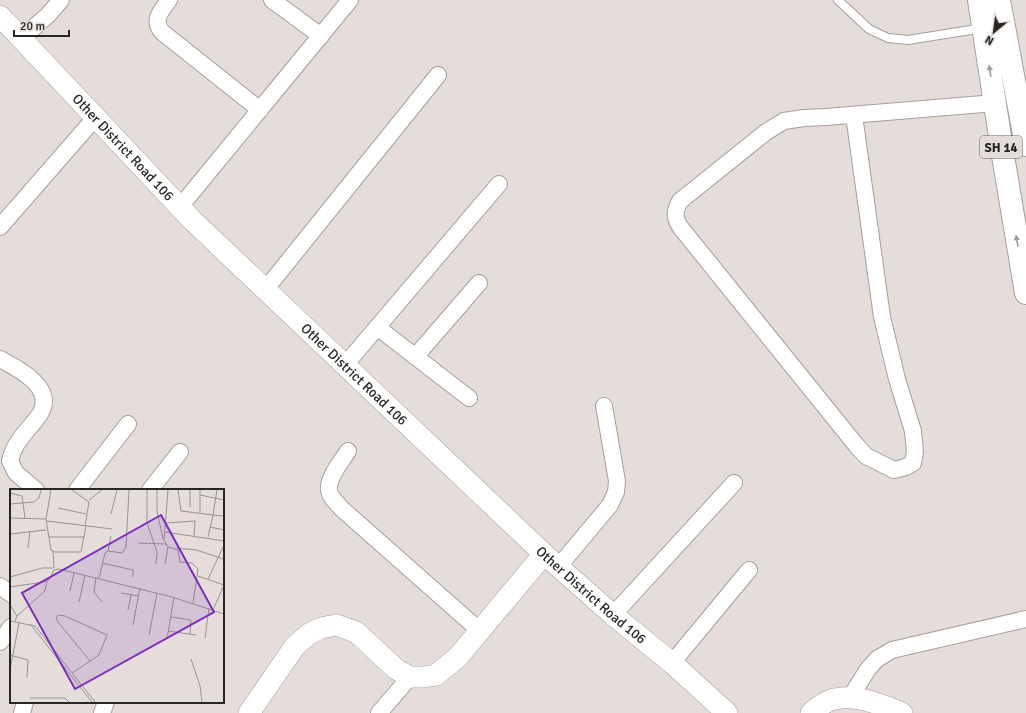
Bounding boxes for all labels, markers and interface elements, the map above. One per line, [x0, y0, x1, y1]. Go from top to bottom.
scale bar [14, 12, 69, 38]
north arrow [974, 12, 1014, 52]
text: 20 m [20, 19, 45, 34]
text: N [983, 33, 996, 48]
one-way arrow [987, 65, 993, 77]
street label: Other District Road 106 [69, 90, 177, 204]
road number: SH 14 [980, 136, 1022, 158]
one-way arrow [1014, 235, 1020, 247]
street label: Other District Road 106 [297, 320, 411, 429]
inset map [10, 489, 224, 703]
street label: Other District Road 106 [532, 543, 650, 648]

